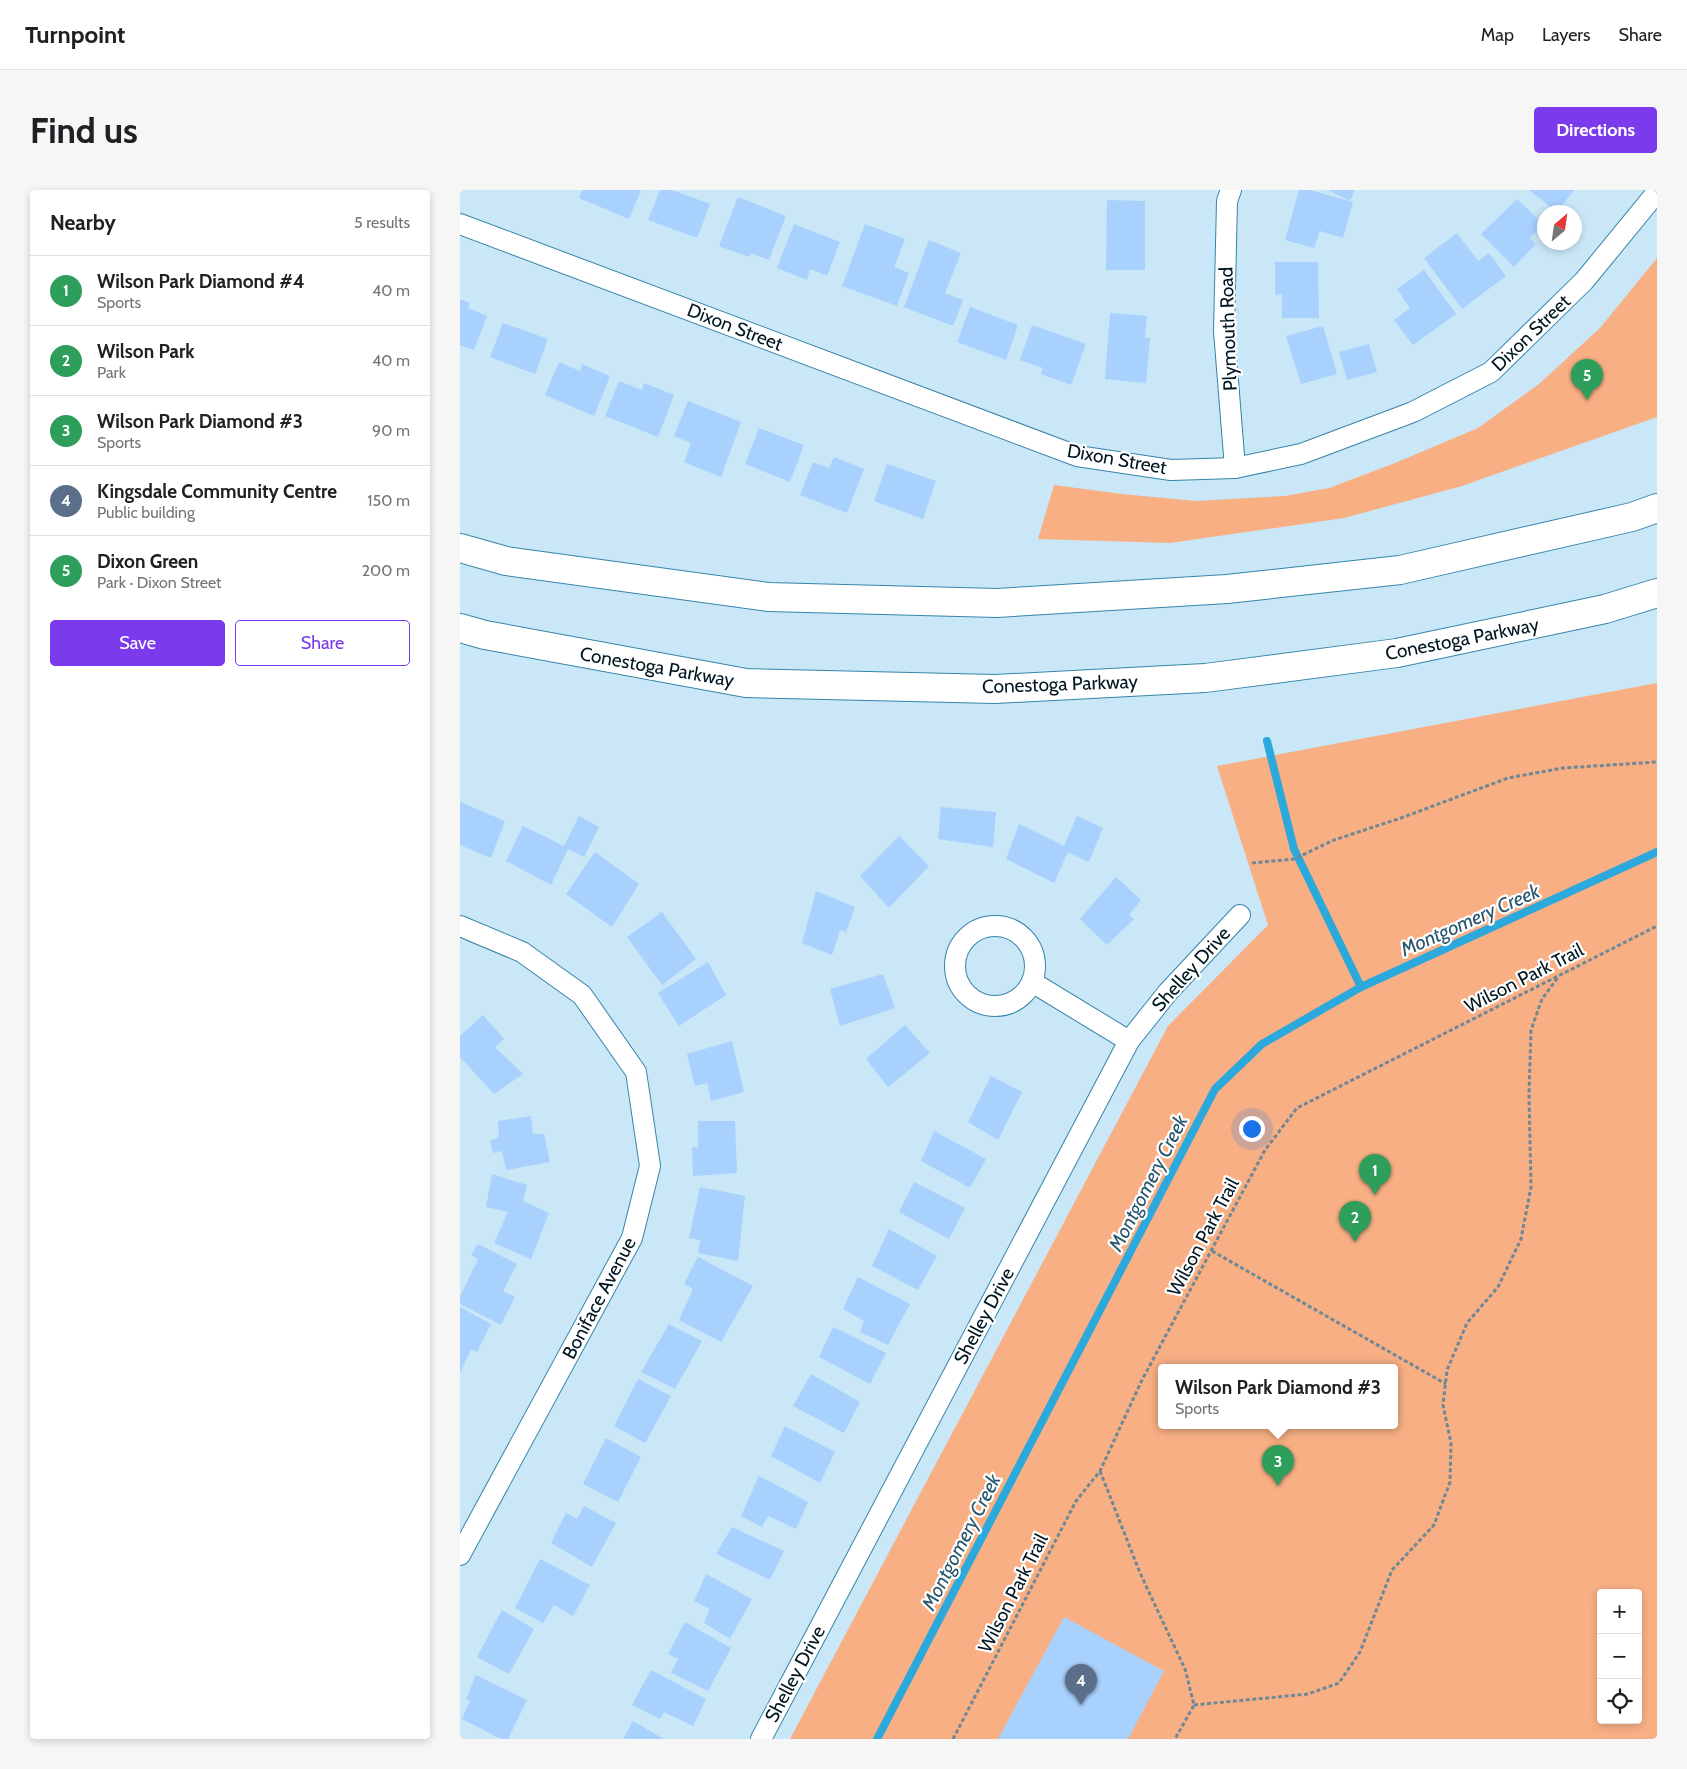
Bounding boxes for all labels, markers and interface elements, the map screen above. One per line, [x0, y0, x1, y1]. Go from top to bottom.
text: Turnpoint [25, 20, 125, 49]
text: Map [1481, 24, 1514, 46]
text: Layers [1542, 24, 1591, 46]
text: Share [1619, 24, 1662, 46]
button: Directions [1534, 107, 1657, 153]
text: Find us [30, 109, 138, 152]
north arrow [1537, 205, 1582, 250]
text: Nearby [50, 210, 116, 235]
text: 5 results [354, 213, 410, 232]
street label: Plymouth Road [1214, 267, 1242, 391]
text: Wilson Park Diamond #4 [97, 270, 304, 293]
text: 1 [63, 281, 69, 300]
text: 40 m [372, 281, 410, 300]
street label: Dixon Street [1487, 289, 1576, 376]
text: Sports [97, 293, 141, 312]
street label: Dixon Street [684, 298, 787, 356]
text: Wilson Park [97, 340, 194, 363]
text: 2 [62, 351, 70, 370]
text: 40 m [372, 351, 410, 370]
pin: 5 [1571, 359, 1603, 400]
text: Park [97, 363, 126, 382]
text: Wilson Park Diamond #3 [97, 410, 303, 433]
text: 3 [62, 421, 70, 440]
text: 90 m [372, 421, 410, 440]
text: Sports [97, 433, 141, 452]
street label: Dixon Street [1065, 439, 1169, 479]
text: Kingsdale Community Centre [97, 480, 337, 503]
text: 4 [61, 491, 71, 510]
text: 150 m [367, 491, 410, 510]
text: Public building [97, 503, 195, 522]
text: Dixon Green [97, 550, 198, 573]
text: 5 [62, 561, 70, 580]
text: 200 m [362, 561, 410, 580]
text: Park · Dixon Street [97, 573, 222, 592]
street label: Conestoga Parkway [1383, 613, 1541, 665]
button: Save [50, 620, 225, 666]
button: Share [235, 620, 410, 666]
street label: Conestoga Parkway [578, 642, 736, 692]
street label: Conestoga Parkway [982, 670, 1139, 698]
water label: Montgomery Creek [1396, 878, 1544, 962]
street label: Shelley Drive [1147, 922, 1235, 1016]
street label: Wilson Park Trail [1461, 938, 1588, 1018]
water label: Montgomery Creek [1103, 1110, 1193, 1256]
your location [1239, 1116, 1265, 1142]
pin: 1 [1359, 1154, 1391, 1195]
street label: Wilson Park Trail [1162, 1174, 1244, 1300]
pin: 2 [1339, 1201, 1371, 1242]
street label: Boniface Avenue [557, 1233, 641, 1363]
street label: Shelley Drive [949, 1264, 1019, 1368]
popup [1158, 1364, 1398, 1429]
text: Wilson Park Diamond #3 [1175, 1376, 1381, 1399]
text: Sports [1175, 1399, 1219, 1418]
pin: 3 [1262, 1445, 1294, 1486]
water label: Montgomery Creek [916, 1469, 1006, 1615]
street label: Wilson Park Trail [973, 1529, 1053, 1656]
map controls [1597, 1589, 1642, 1724]
button: + [1597, 1589, 1642, 1634]
street label: Shelley Drive [760, 1622, 830, 1726]
button: − [1597, 1634, 1642, 1679]
pin: 4 [1065, 1664, 1097, 1705]
button: locate [1597, 1679, 1642, 1724]

